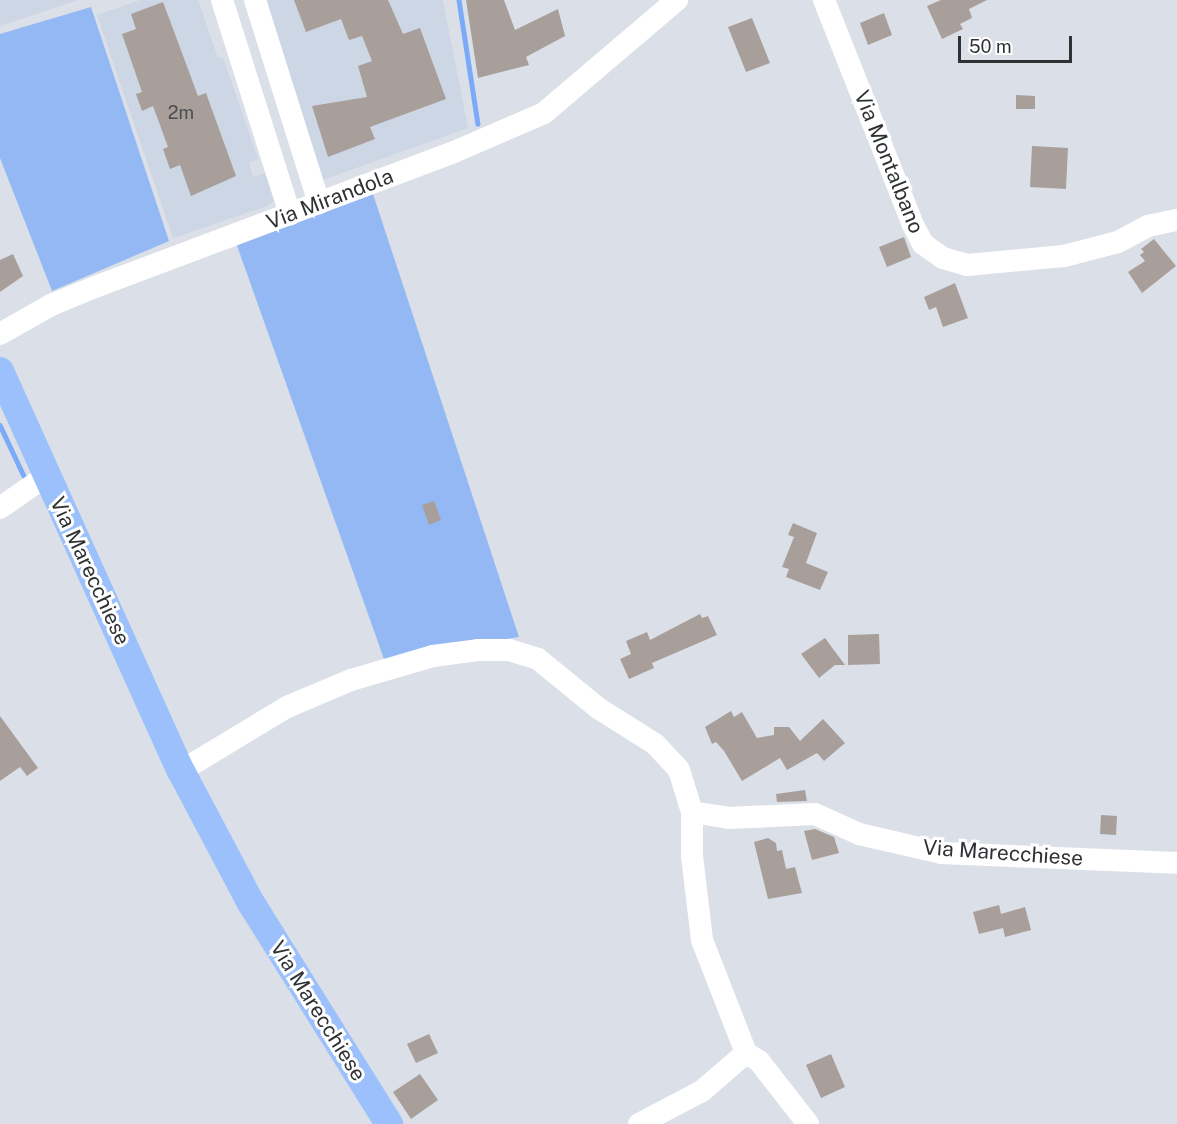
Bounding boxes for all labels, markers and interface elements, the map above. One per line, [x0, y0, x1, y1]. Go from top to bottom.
scale bar [961, 24, 1075, 62]
text: 50 m [969, 36, 1012, 57]
street label: Via Montalbano [849, 87, 929, 237]
house number: 2m [168, 102, 194, 124]
street label: Via Mirandola [263, 163, 397, 235]
street label: Via Marecchiese [45, 493, 135, 649]
street label: Via Marecchiese [922, 835, 1084, 871]
street label: Via Marecchiese [265, 936, 371, 1086]

